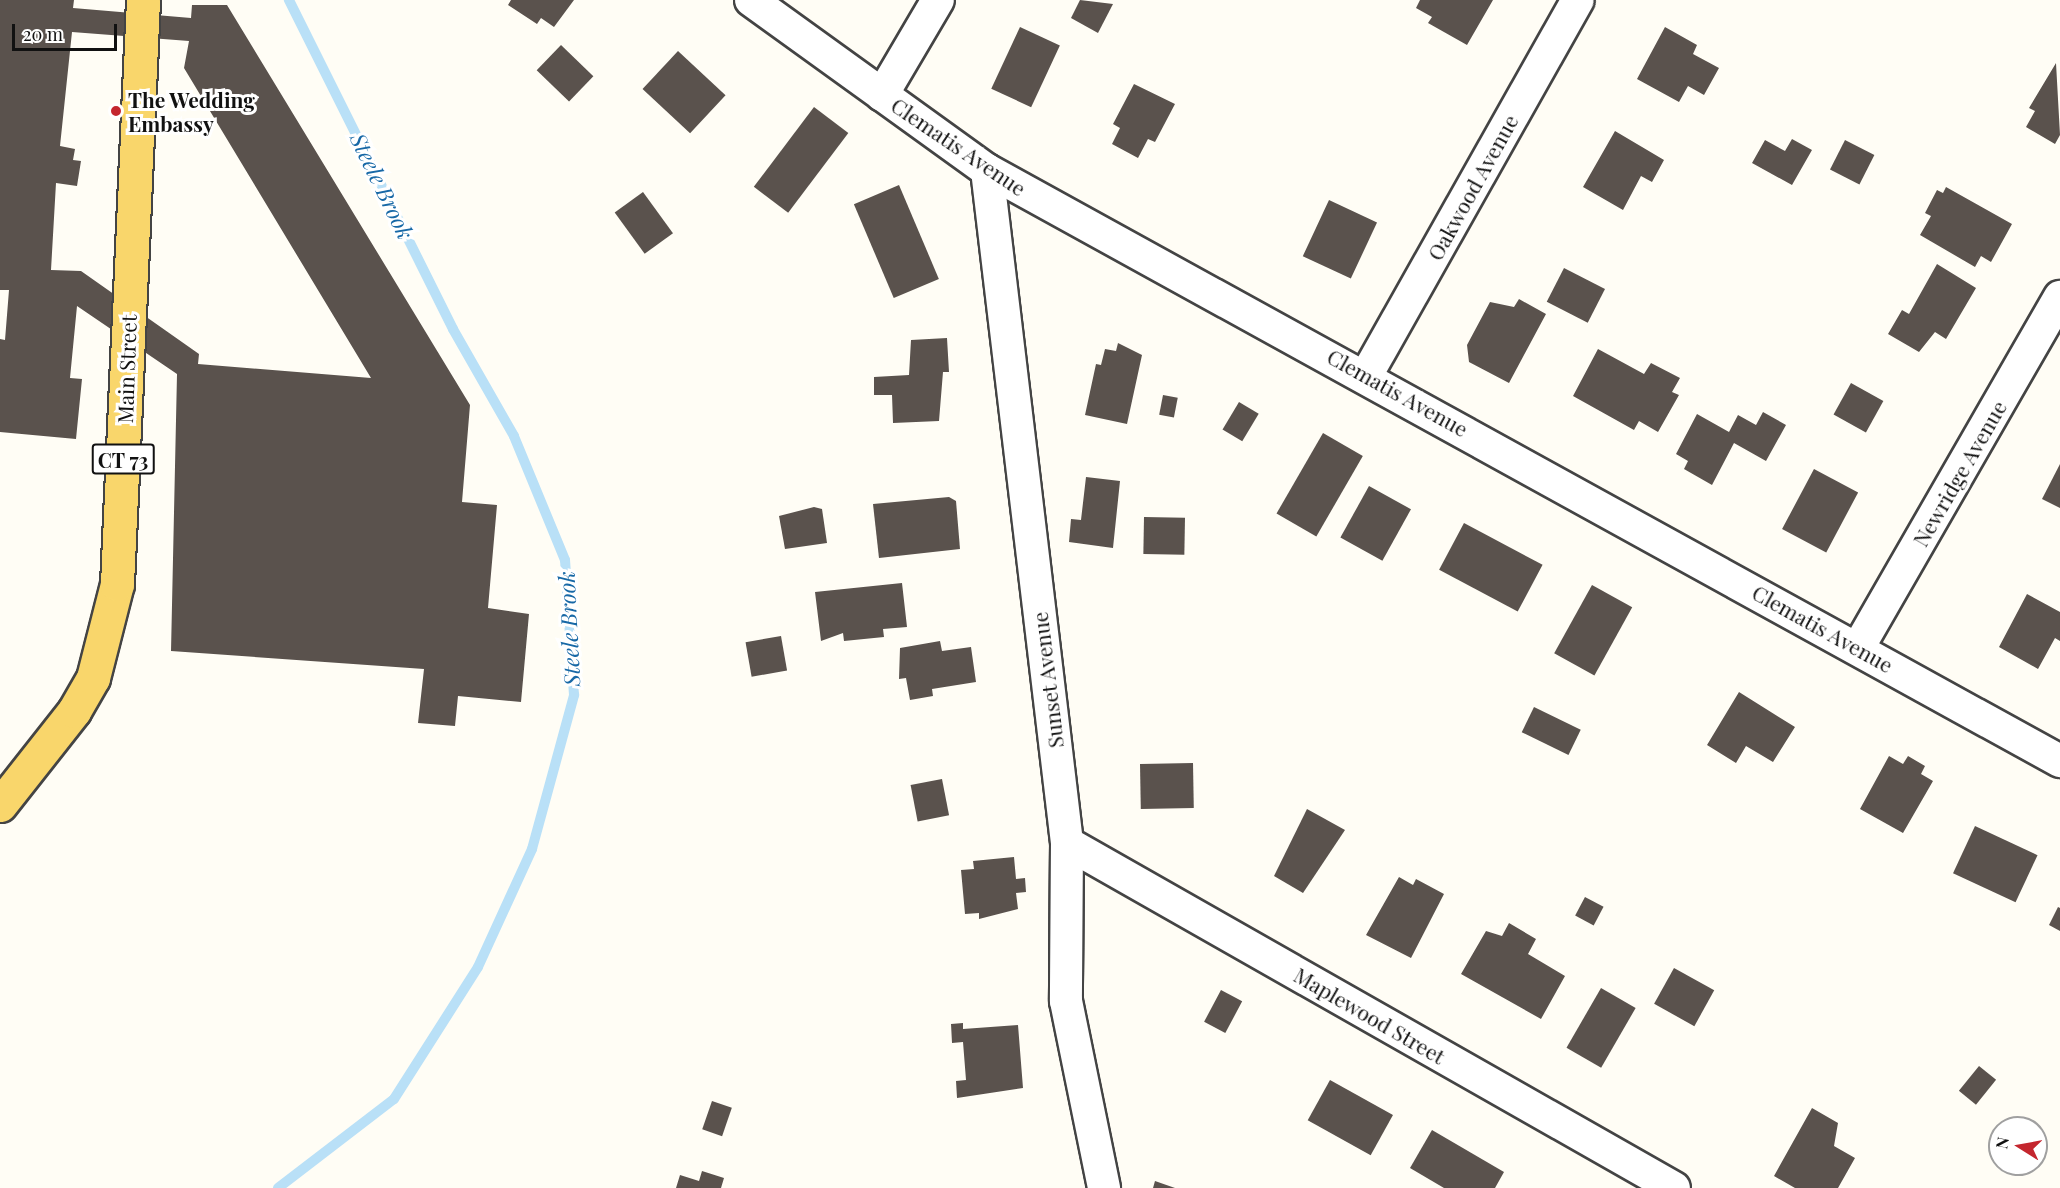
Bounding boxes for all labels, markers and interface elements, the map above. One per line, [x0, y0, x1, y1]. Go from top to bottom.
scale bar [15, 12, 120, 50]
text: 20 m [23, 22, 63, 46]
place label: The Wedding Embassy [128, 86, 256, 136]
street label: Clematis Avenue [887, 92, 1031, 200]
marker: The Wedding Embassy [109, 104, 123, 118]
street label: Oakwood Avenue [1421, 109, 1523, 265]
water label: Steele Brook [345, 128, 419, 244]
street label: Main Street [112, 314, 140, 424]
street label: Clematis Avenue [1323, 343, 1473, 441]
street label: Newridge Avenue [1907, 395, 2011, 551]
road number: CT 73 [92, 442, 154, 476]
water label: Steele Brook [553, 571, 585, 687]
street label: Clematis Avenue [1748, 579, 1898, 677]
street label: Sunset Avenue [1026, 610, 1068, 750]
street label: Maplewood Street [1290, 962, 1450, 1068]
north arrow [1988, 1116, 2048, 1176]
text: N [1990, 1135, 2013, 1151]

